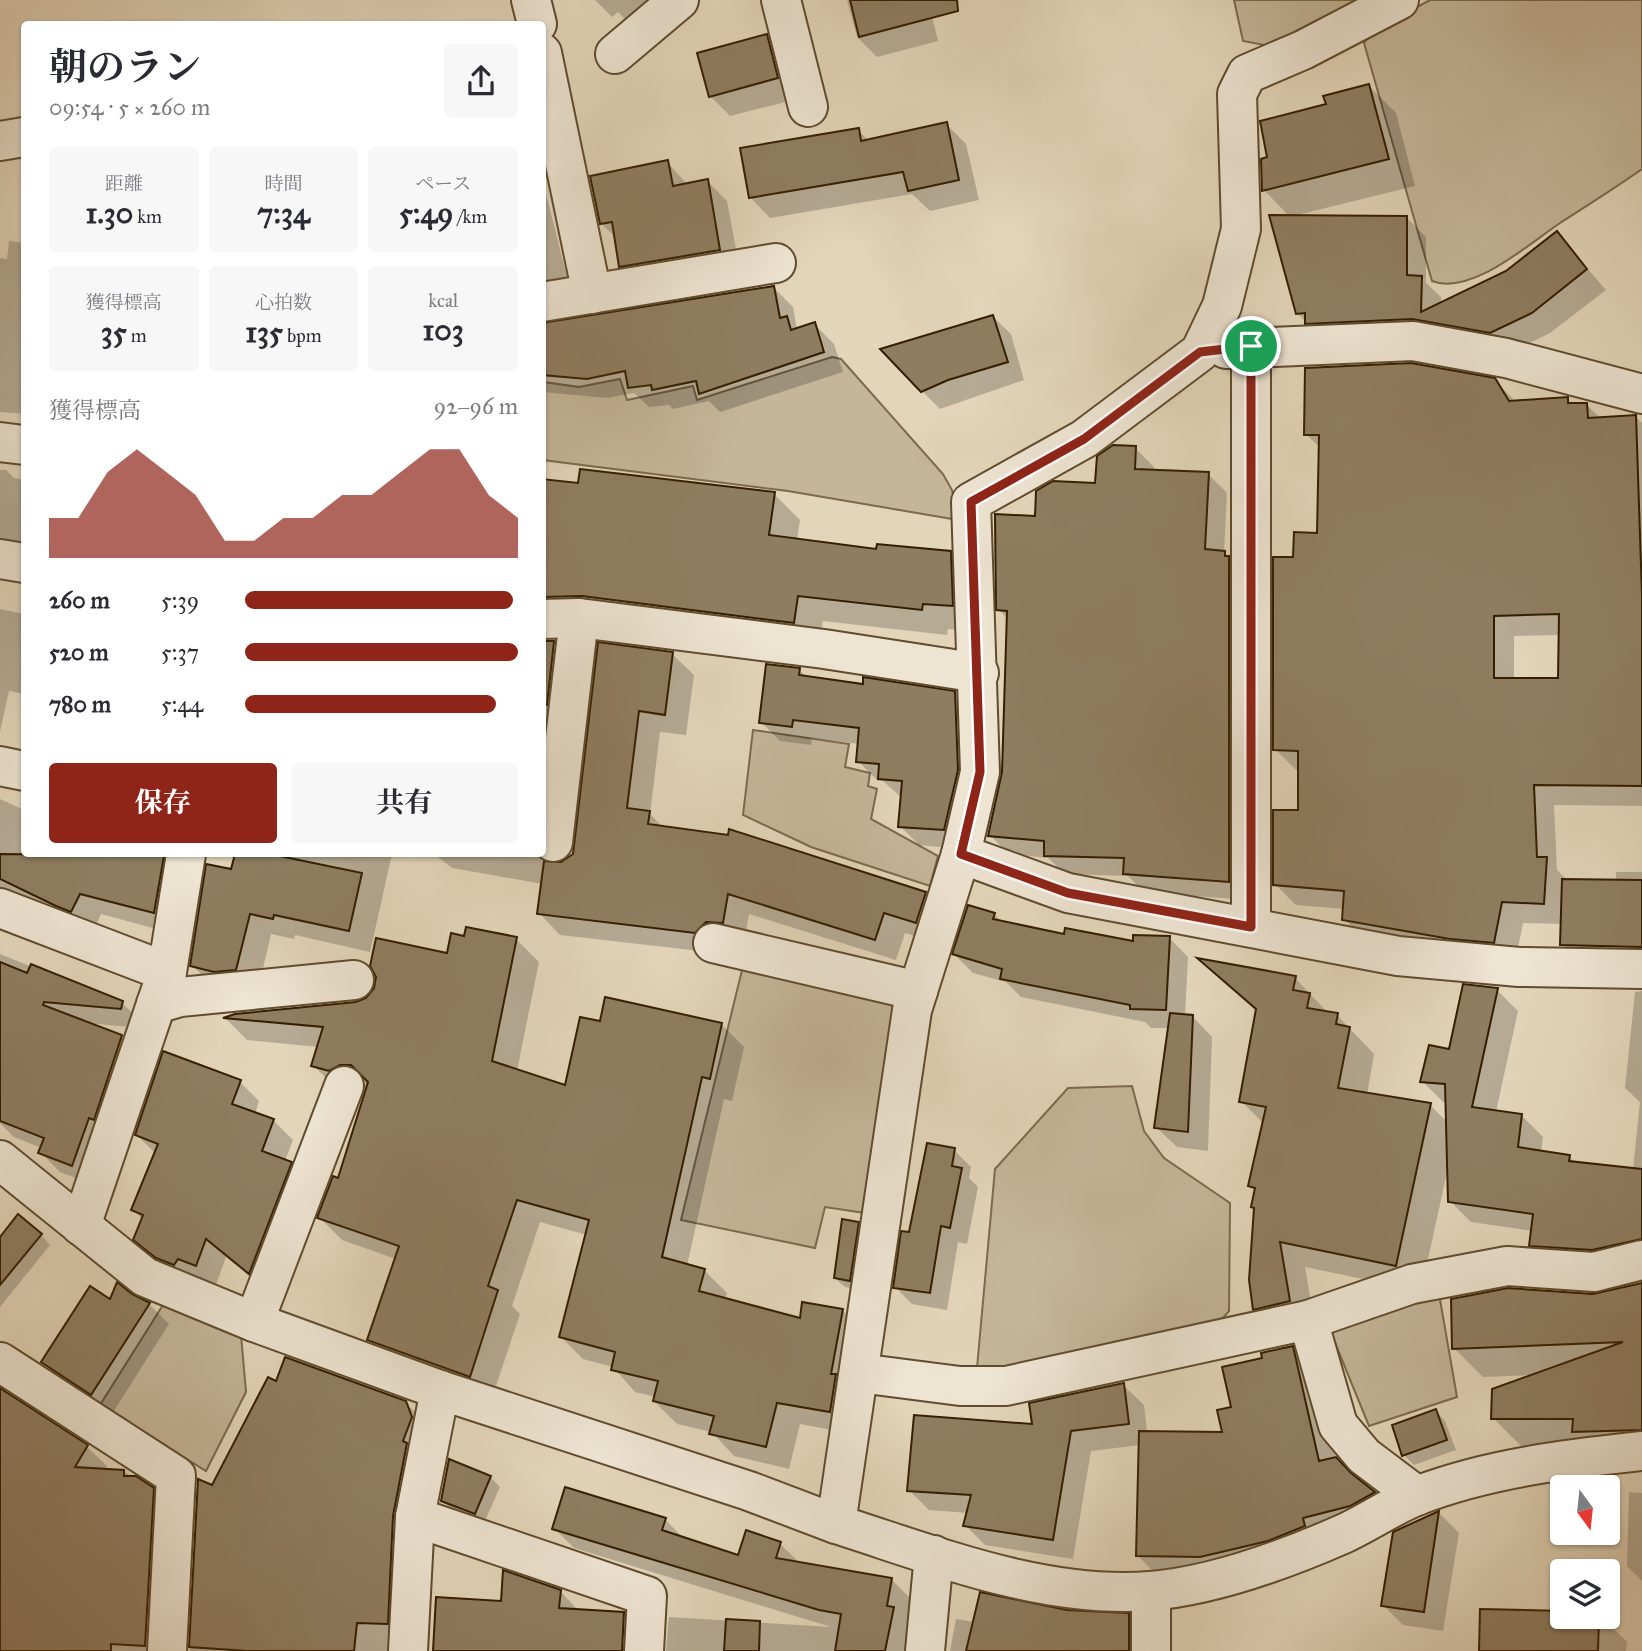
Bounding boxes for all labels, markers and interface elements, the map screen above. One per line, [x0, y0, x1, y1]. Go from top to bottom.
text: 朝のラン [49, 44, 201, 90]
button: share [444, 44, 518, 118]
text: 09:54 · 5 × 260 m [49, 93, 210, 121]
text: 距離 [105, 172, 143, 195]
text: 時間 [264, 172, 303, 195]
text: ペース [415, 172, 471, 195]
text: 1.30 [86, 195, 133, 231]
text: 7:34 [257, 195, 310, 231]
text: 5:49 [399, 195, 453, 231]
text: km [133, 205, 162, 228]
text: /km [453, 205, 487, 228]
text: kcal [428, 289, 458, 312]
text: 獲得標高 [86, 291, 162, 314]
text: 心拍数 [255, 291, 312, 314]
text: 103 [423, 312, 464, 348]
text: 35 [101, 314, 127, 350]
text: 135 [245, 314, 283, 350]
pin [1221, 316, 1281, 376]
text: m [127, 324, 147, 347]
text: bpm [283, 324, 322, 347]
icon: arrive [1232, 327, 1270, 365]
text: 92–96 m [434, 392, 518, 420]
text: 獲得標高 [49, 396, 141, 424]
text: 260 m [49, 586, 110, 614]
text: 5:39 [161, 586, 199, 614]
text: 520 m [49, 638, 109, 666]
text: 5:37 [161, 638, 199, 666]
text: 780 m [49, 690, 111, 718]
text: 5:44 [161, 690, 203, 718]
button: 保存 [49, 763, 277, 843]
button: 共有 [291, 763, 518, 843]
north arrow [1550, 1475, 1620, 1545]
map controls [1550, 1475, 1620, 1629]
button: layers [1550, 1559, 1620, 1629]

